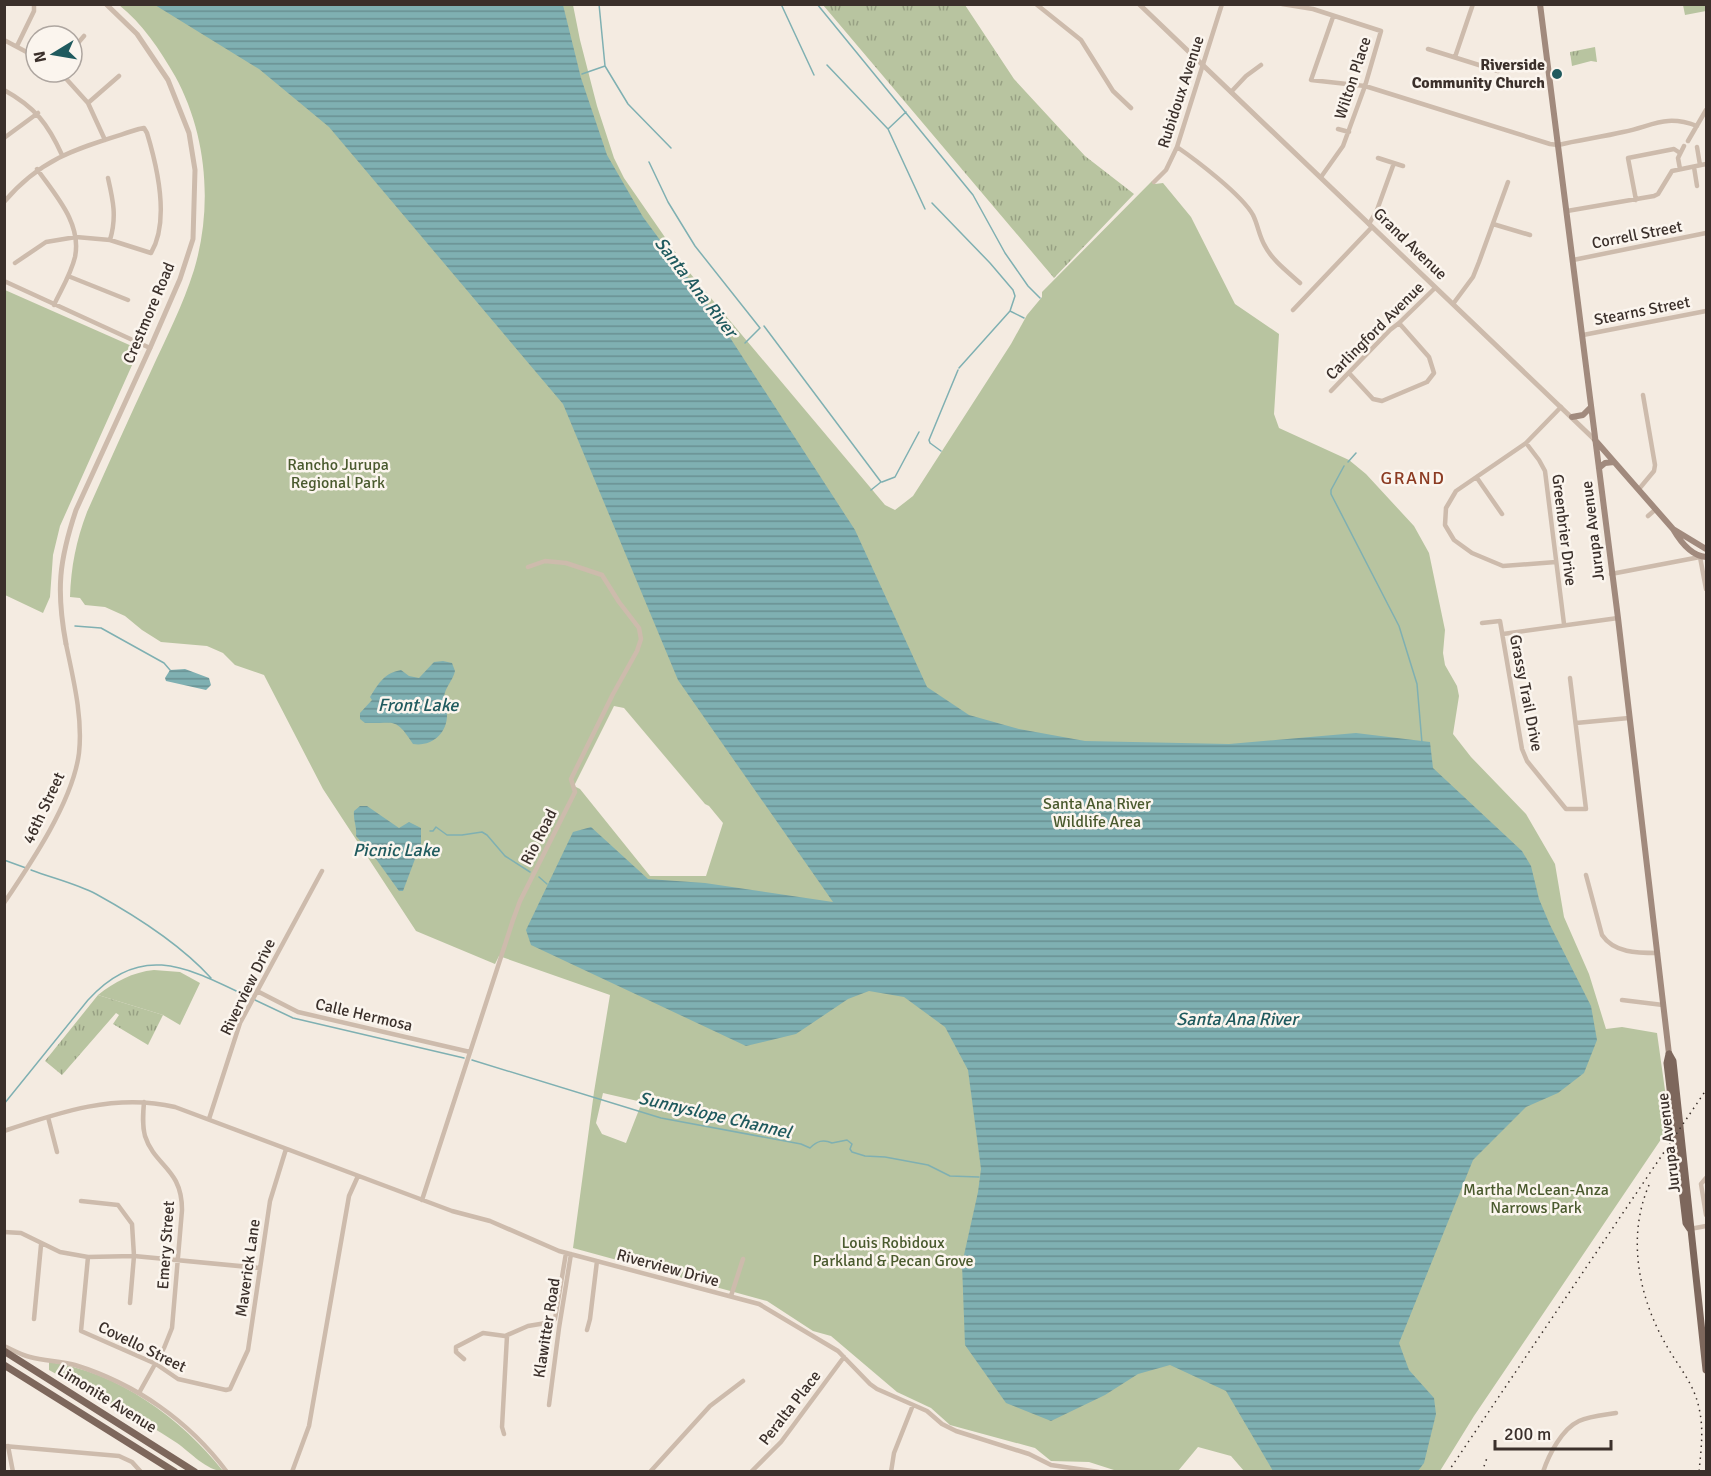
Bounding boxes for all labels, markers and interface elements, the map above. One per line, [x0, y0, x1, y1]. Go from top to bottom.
north arrow [24, 24, 84, 84]
street label: Rubidoux Avenue [1153, 33, 1209, 151]
street label: Wilton Place [1330, 34, 1376, 122]
text: N [29, 49, 51, 64]
place label: Riverside Community Church [1412, 55, 1545, 93]
marker: Riverside Community Church [1550, 67, 1564, 81]
street label: Grand Avenue [1369, 204, 1451, 284]
street label: Correll Street [1590, 216, 1684, 254]
water label: Santa Ana River [650, 232, 743, 343]
street label: Crestmore Road [119, 259, 179, 367]
street label: Carlingford Avenue [1322, 278, 1428, 384]
street label: Stearns Street [1592, 292, 1692, 330]
park label: Rancho Jurupa Regional Park [287, 455, 389, 493]
district label: GRAND [1381, 467, 1445, 489]
street label: Greenbrier Drive [1547, 473, 1581, 587]
street label: Jurupa Avenue [1577, 480, 1609, 582]
street label: Grassy Trail Drive [1505, 633, 1547, 753]
water label: Front Lake [378, 694, 459, 716]
street label: 46th Street [19, 769, 69, 847]
park label: Santa Ana River Wildlife Area [1043, 794, 1151, 832]
street label: Rio Road [516, 806, 562, 868]
water label: Picnic Lake [353, 839, 440, 861]
street label: Riverview Drive [216, 935, 280, 1039]
street label: Calle Hermosa [313, 994, 415, 1036]
water label: Santa Ana River [1176, 1008, 1300, 1030]
water label: Sunnyslope Channel [636, 1087, 795, 1144]
street label: Jurupa Avenue [1653, 1092, 1685, 1194]
park label: Martha McLean-Anza Narrows Park [1463, 1180, 1609, 1218]
street label: Emery Street [153, 1200, 179, 1290]
street label: Maverick Lane [231, 1218, 265, 1318]
park label: Louis Robidoux Parkland & Pecan Grove [812, 1233, 974, 1271]
street label: Riverview Drive [615, 1245, 721, 1291]
street label: Klawitter Road [529, 1277, 565, 1379]
street label: Covello Street [95, 1317, 190, 1377]
street label: Limonite Avenue [54, 1360, 160, 1438]
street label: Peralta Place [755, 1367, 825, 1449]
scale bar [1495, 1413, 1610, 1451]
text: 200 m [1504, 1423, 1551, 1445]

